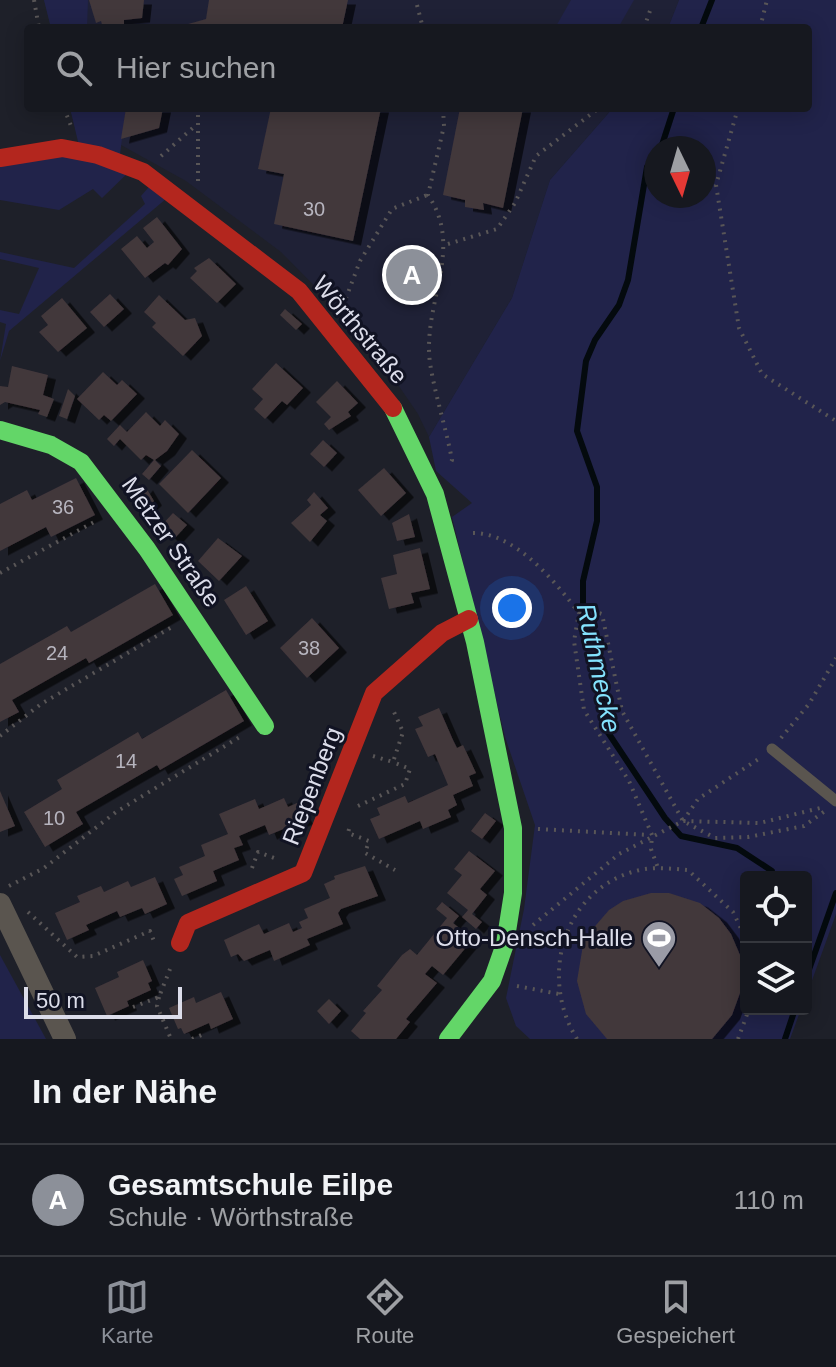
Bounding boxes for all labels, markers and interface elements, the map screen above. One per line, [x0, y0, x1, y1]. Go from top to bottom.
search box [24, 24, 812, 112]
icon: search [52, 46, 96, 90]
text: Hier suchen [116, 51, 276, 84]
north arrow [644, 136, 716, 208]
house number: 30 [303, 198, 325, 220]
pin: A [386, 245, 438, 305]
street label: Wörthstraße [308, 270, 413, 389]
street label: Metzer Straße [117, 472, 226, 612]
house number: 36 [52, 496, 74, 518]
your location [492, 588, 532, 628]
water label: Ruthmecke [571, 601, 627, 735]
house number: 38 [298, 637, 320, 659]
house number: 24 [46, 642, 68, 664]
street label: Riepenberg [277, 723, 346, 849]
house number: 14 [115, 750, 137, 772]
house number: 10 [43, 807, 65, 829]
map controls [740, 871, 812, 1015]
button: locate [740, 871, 812, 943]
sports icon: Otto-Densch-Halle [640, 919, 678, 969]
place label: Otto-Densch-Halle [436, 924, 633, 951]
button: layers [740, 943, 812, 1015]
scale bar [24, 983, 182, 1019]
text: 50 m [36, 988, 85, 1013]
text: In der Nähe [32, 1072, 217, 1110]
text: Gesamtschule Eilpe [108, 1168, 393, 1201]
text: A [49, 1185, 67, 1215]
text: 110 m [734, 1185, 804, 1215]
text: Schule · Wörthstraße [108, 1202, 354, 1232]
tab: Karte [101, 1275, 154, 1349]
tab: Route [356, 1275, 414, 1349]
tab: Gespeichert [616, 1275, 735, 1349]

